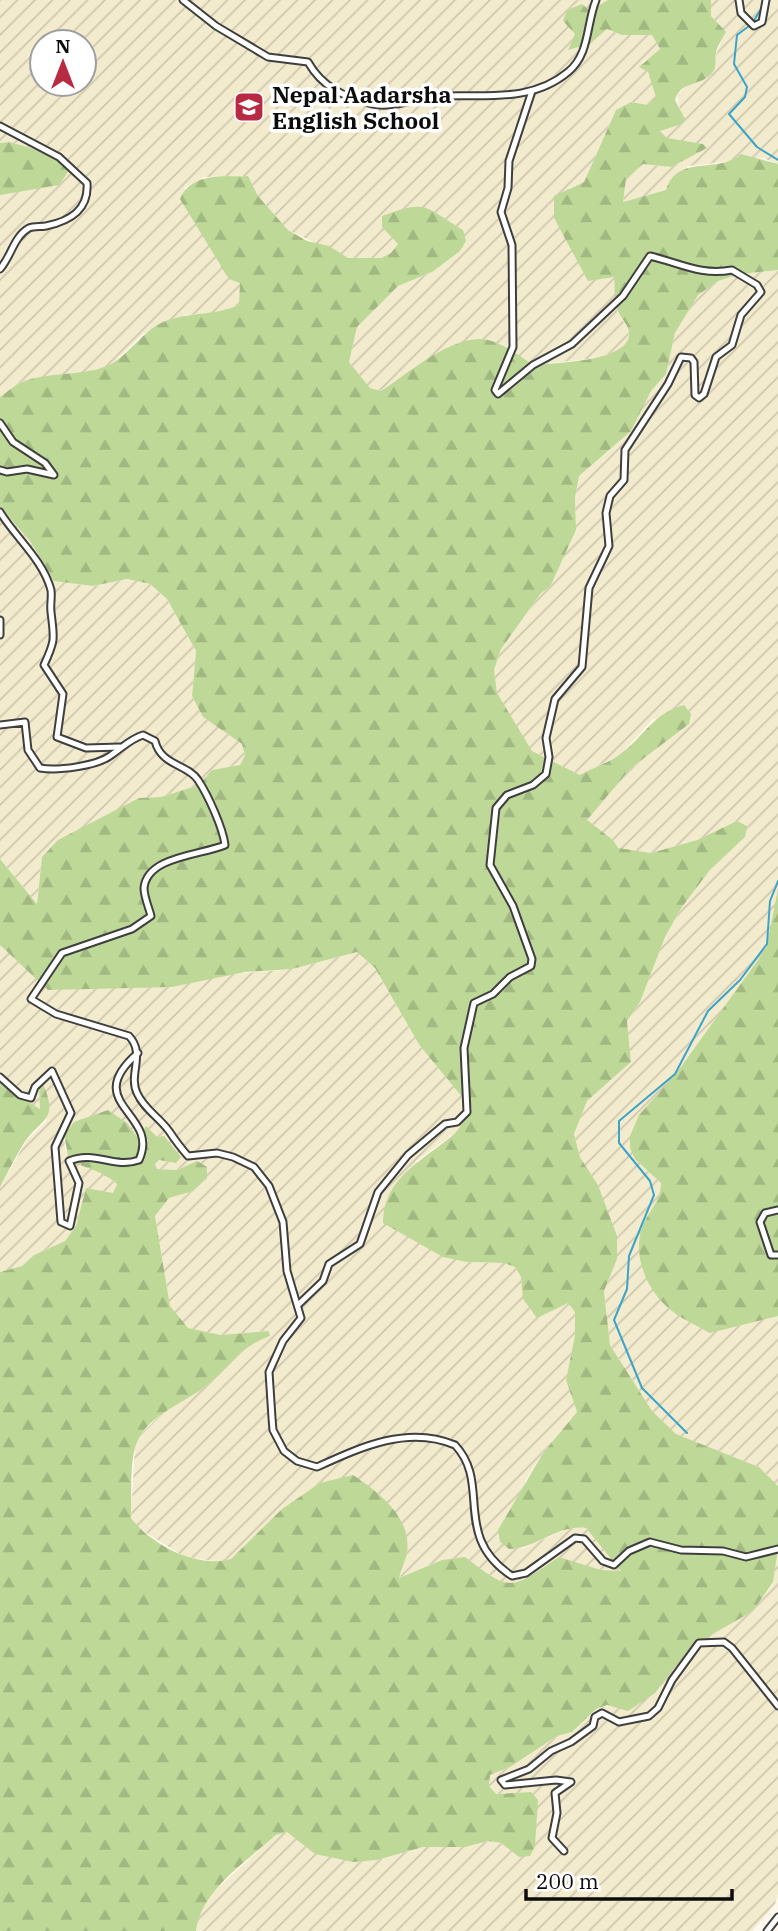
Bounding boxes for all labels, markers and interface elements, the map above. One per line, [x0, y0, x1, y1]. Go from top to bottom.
north arrow [28, 28, 98, 98]
text: N [55, 34, 71, 58]
place label: Nepal Aadarsha English School [272, 79, 452, 135]
school or university icon: Nepal Aadarsha English School [232, 90, 266, 124]
scale bar [526, 1857, 732, 1901]
text: 200 m [536, 1867, 599, 1895]

